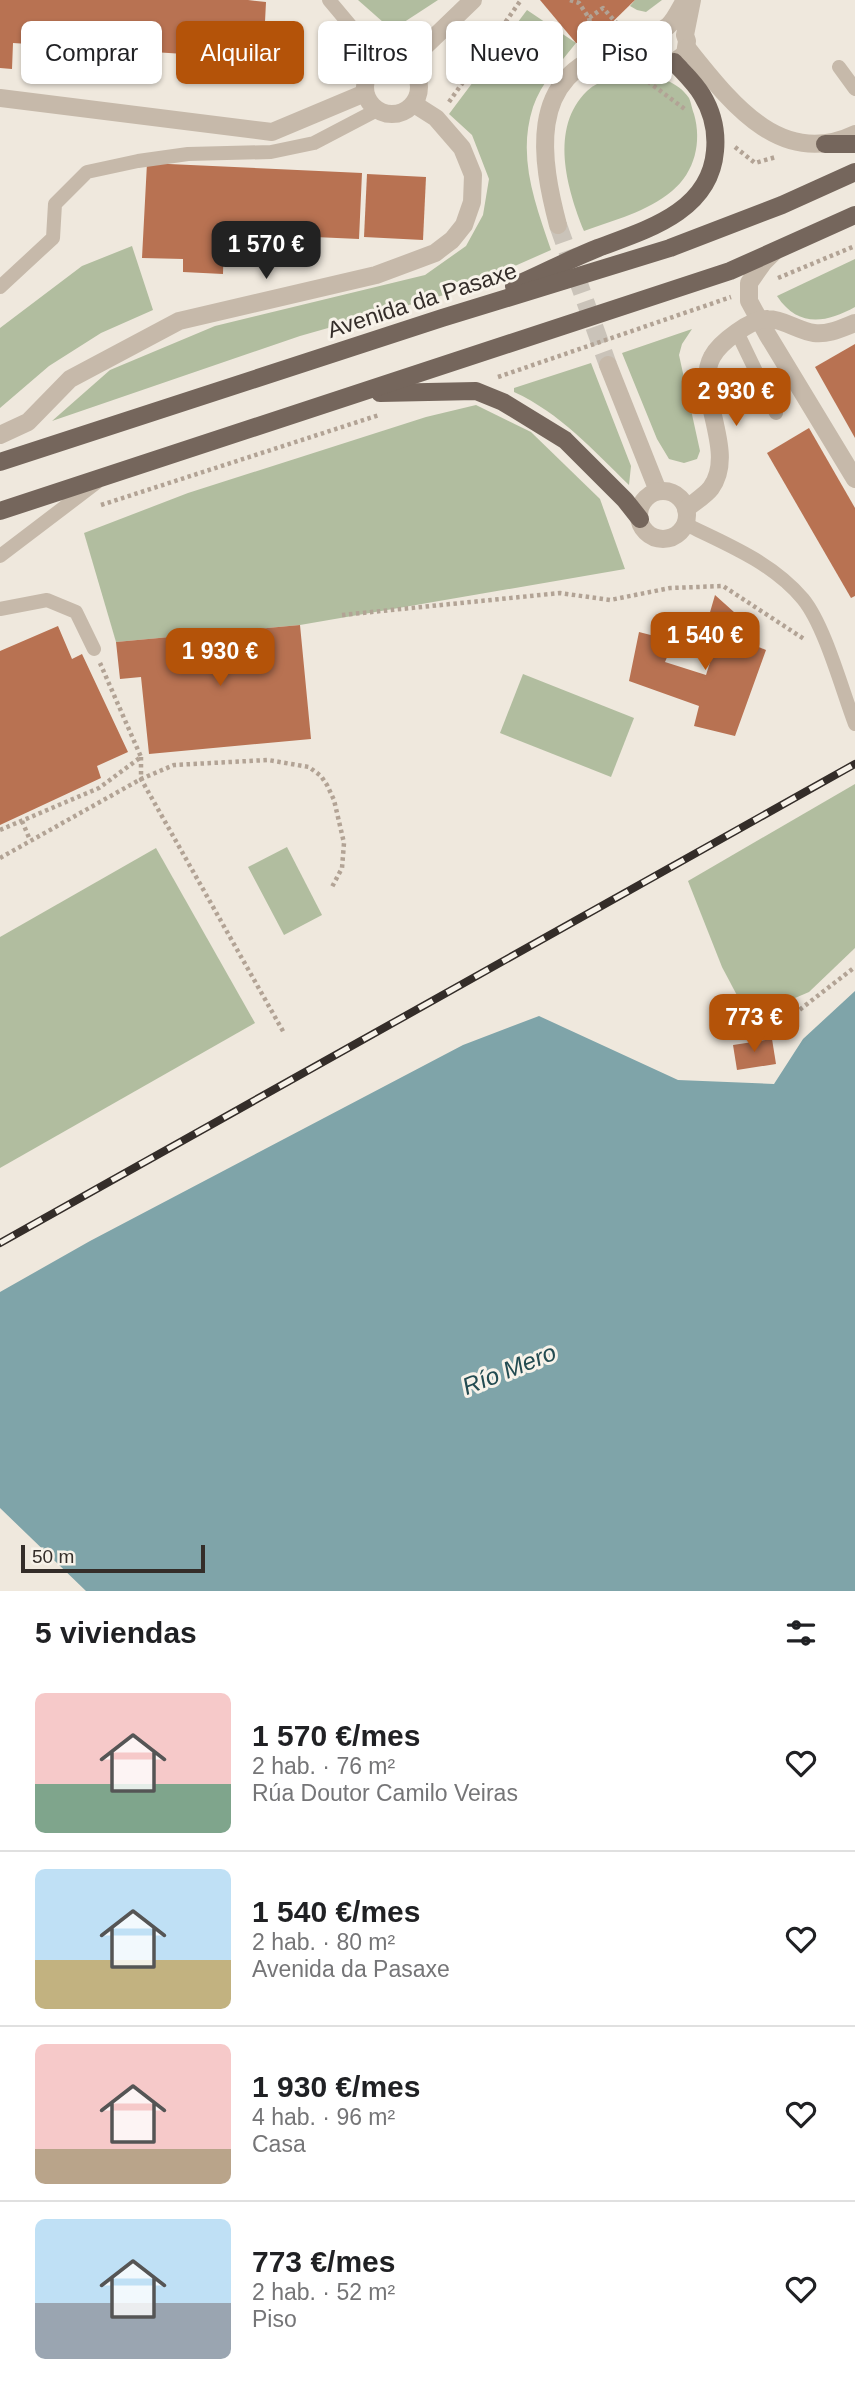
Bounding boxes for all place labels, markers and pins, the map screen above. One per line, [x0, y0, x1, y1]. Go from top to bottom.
pin: 1 570 € [201, 222, 331, 281]
pin: 2 930 € [671, 368, 801, 428]
pin: 1 540 € [640, 612, 770, 672]
pin: 1 930 € [155, 628, 285, 688]
pin: 773 € [705, 995, 803, 1054]

